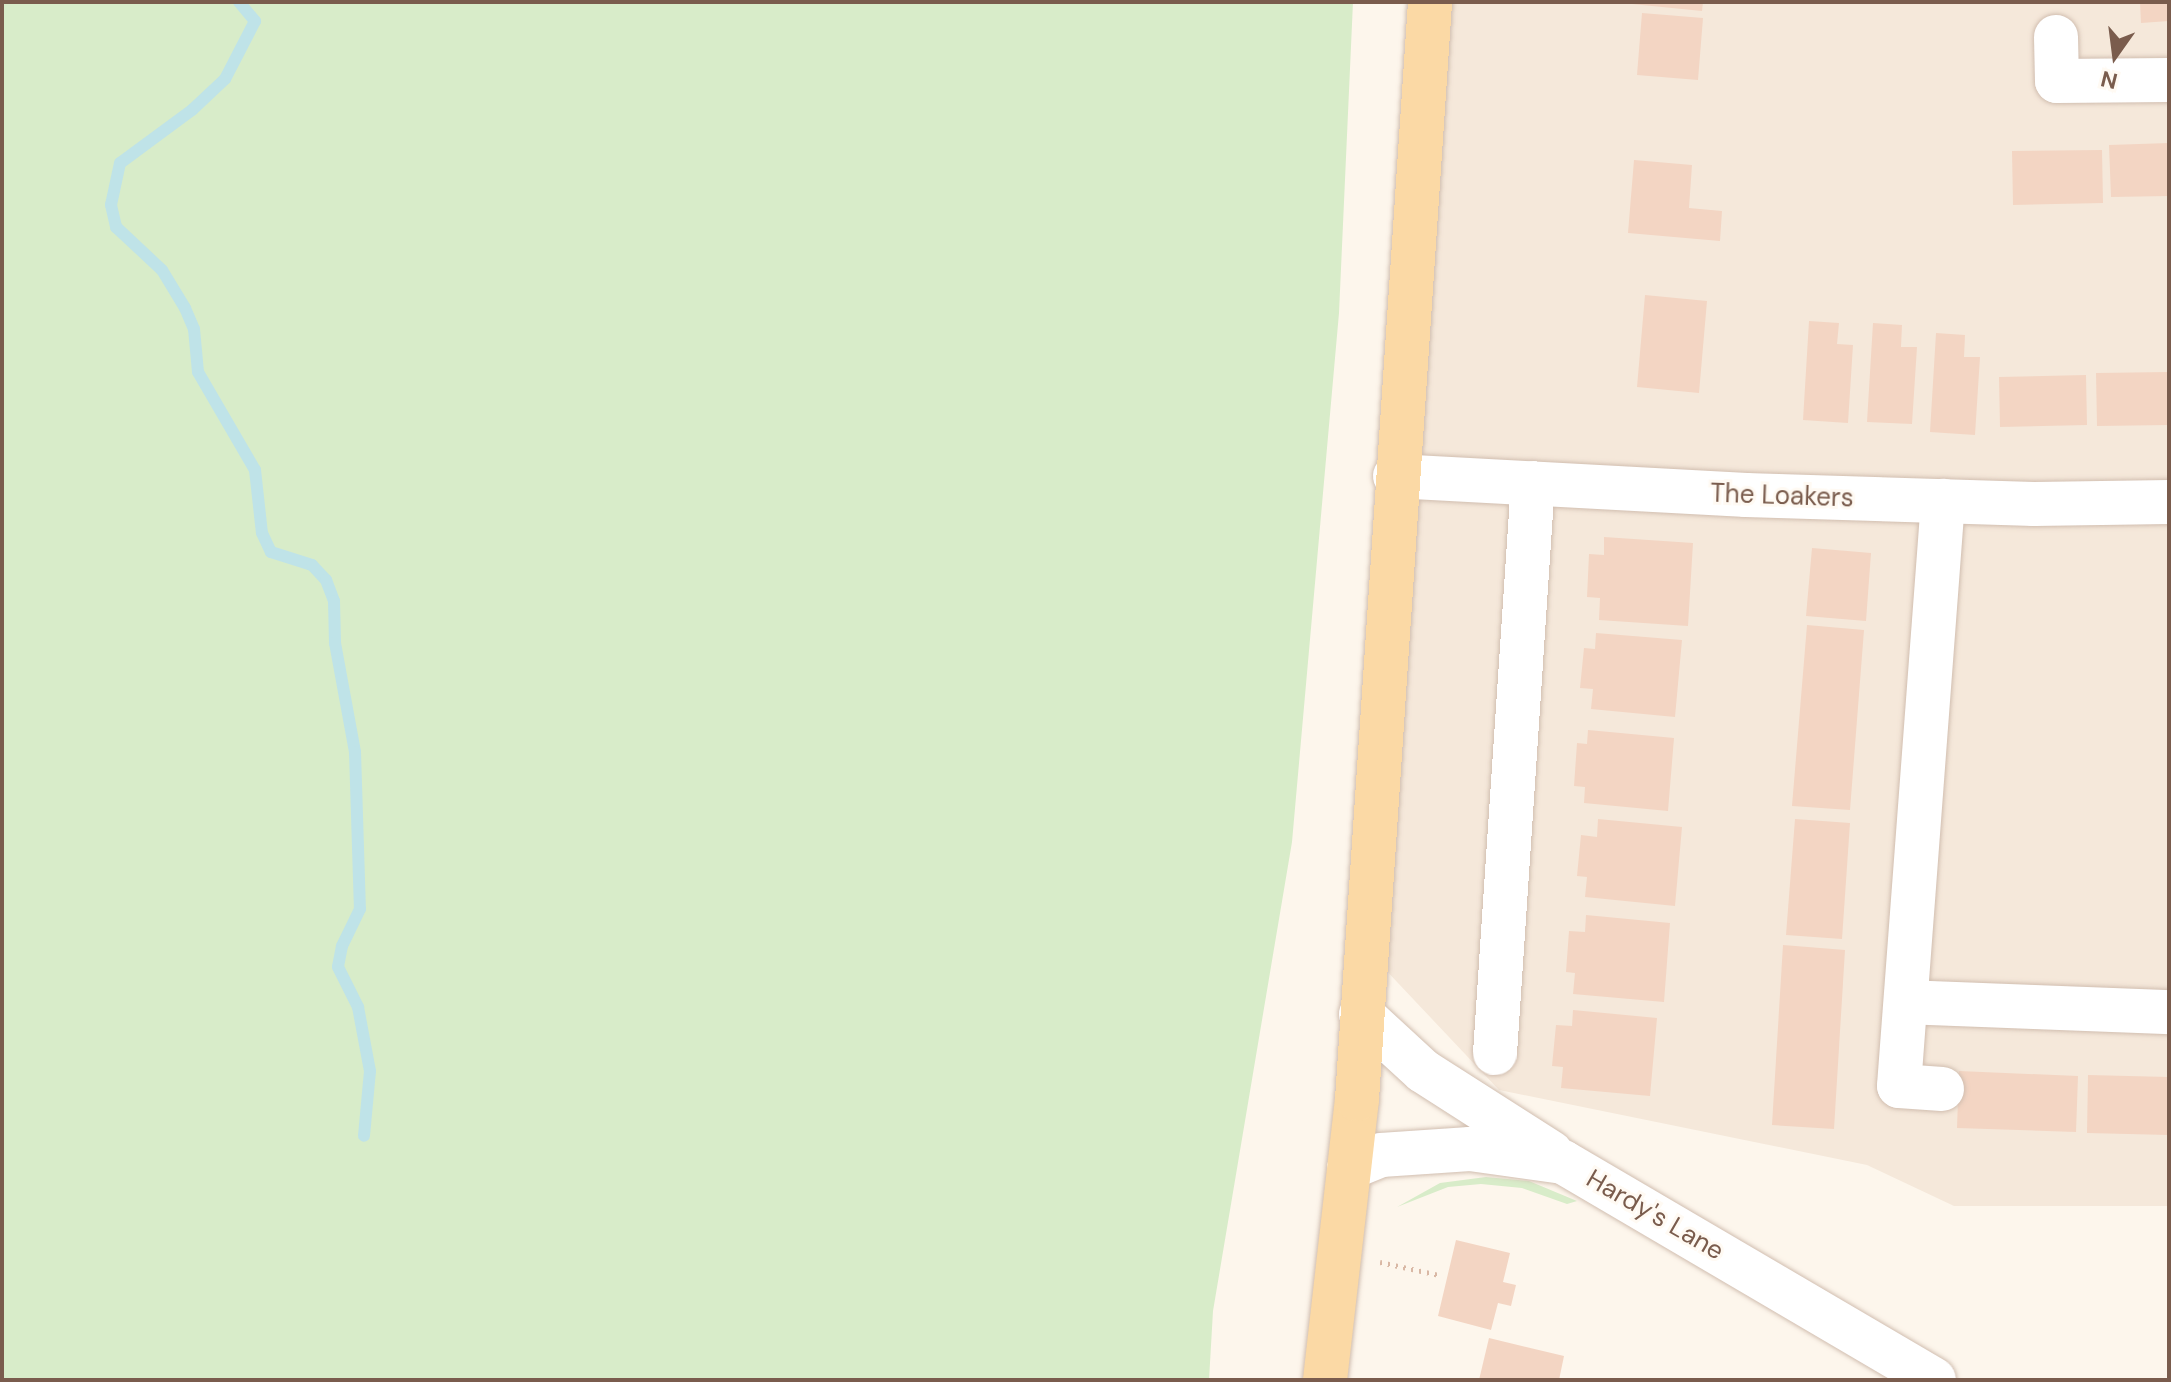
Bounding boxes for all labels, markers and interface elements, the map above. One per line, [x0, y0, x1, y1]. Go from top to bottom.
north arrow [2075, 16, 2155, 96]
text: N [2098, 64, 2120, 96]
street label: The Loakers [1710, 478, 1854, 514]
street label: Hardy's Lane [1581, 1163, 1729, 1267]

